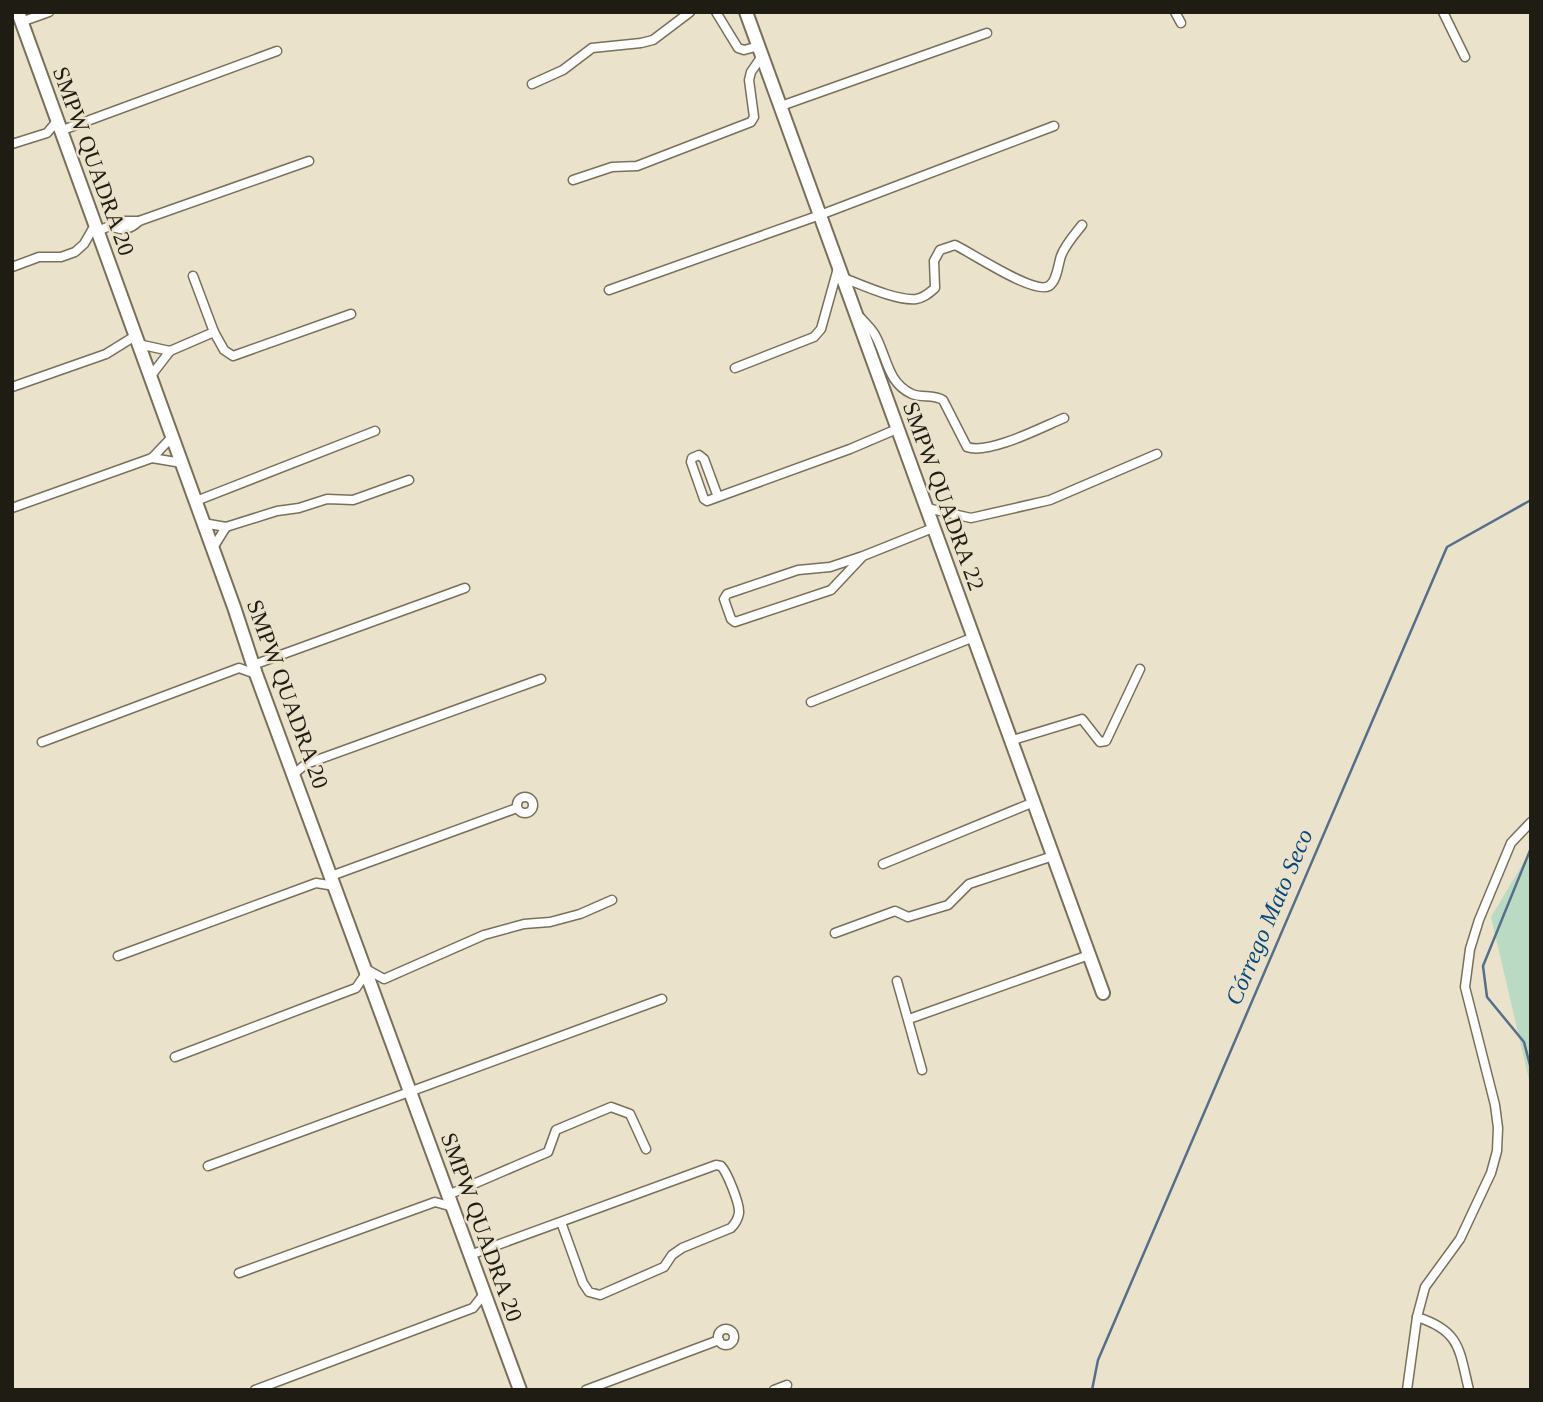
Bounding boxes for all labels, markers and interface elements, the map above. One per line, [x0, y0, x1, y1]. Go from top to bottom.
street label: SMPW QUADRA 20 [48, 63, 139, 259]
street label: SMPW QUADRA 22 [898, 398, 989, 594]
street label: SMPW QUADRA 20 [242, 596, 333, 792]
water label: Córrego Mato Seco [1220, 825, 1318, 1009]
street label: SMPW QUADRA 20 [436, 1129, 527, 1325]

